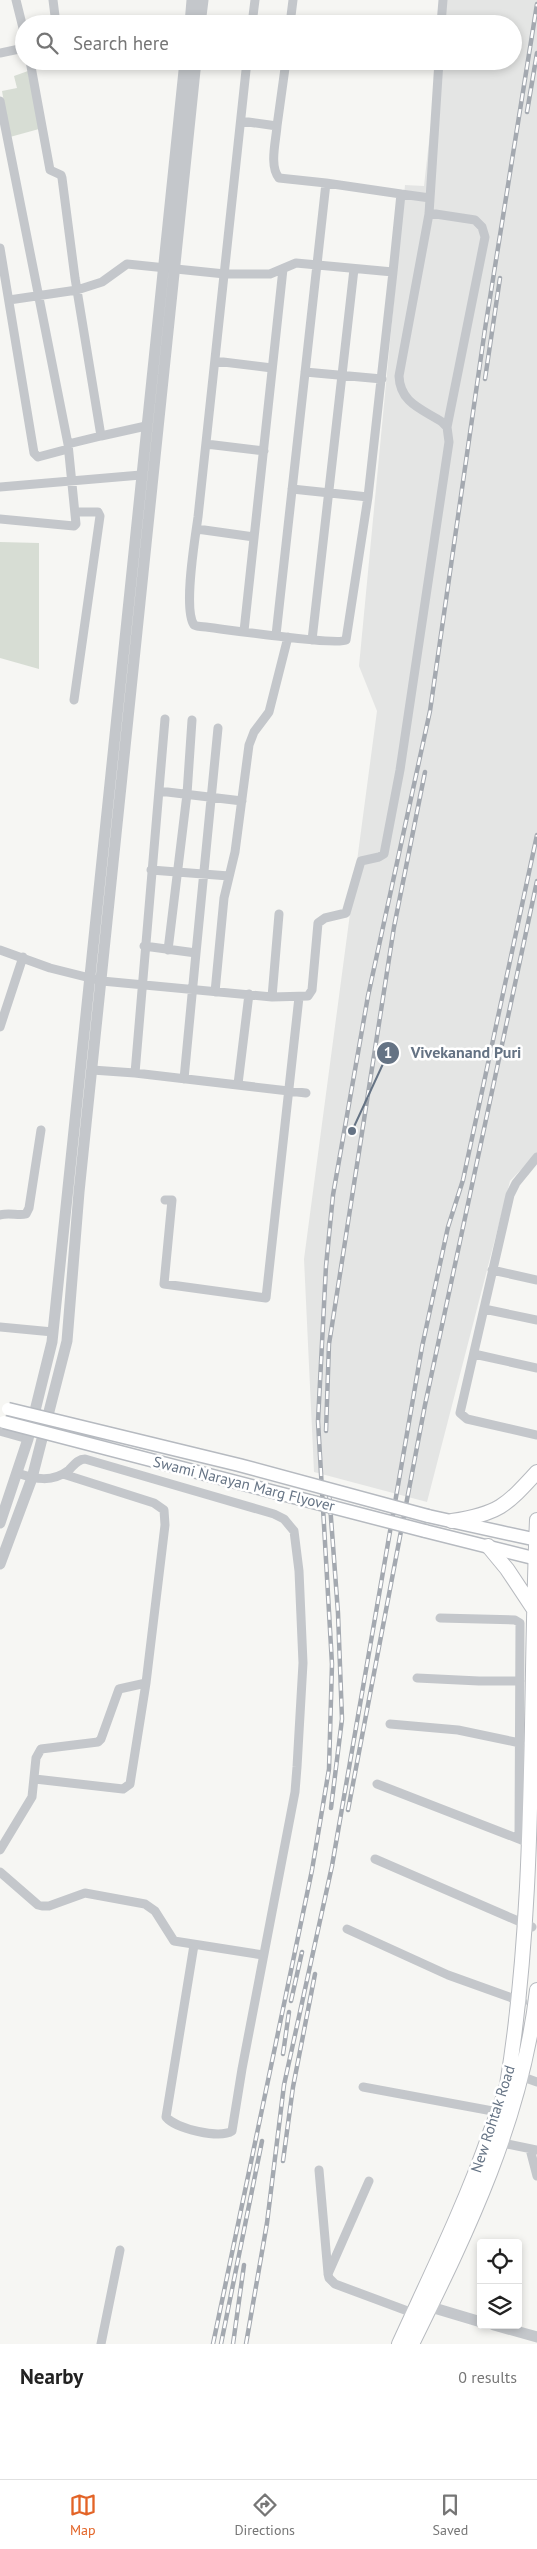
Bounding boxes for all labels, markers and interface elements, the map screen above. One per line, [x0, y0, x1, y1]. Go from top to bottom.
search box [15, 15, 522, 70]
icon: search [33, 29, 61, 57]
text: Search here [73, 31, 169, 55]
callout: Vivekanand Puri [375, 1037, 531, 1068]
text: Vivekanand Puri [410, 1042, 521, 1062]
text: 1 [384, 1043, 392, 1062]
street label: Swami Narayan Marg Flyover [151, 1452, 337, 1515]
street label: New Rohtak Road [466, 2063, 519, 2175]
map controls [477, 2239, 522, 2329]
button: locate [477, 2239, 522, 2284]
button: layers [477, 2284, 522, 2329]
text: Nearby [20, 2363, 83, 2390]
text: 0 results [458, 2367, 517, 2387]
tab: Map [69, 2491, 97, 2539]
tab: Directions [234, 2491, 295, 2539]
tab: Saved [433, 2491, 468, 2539]

